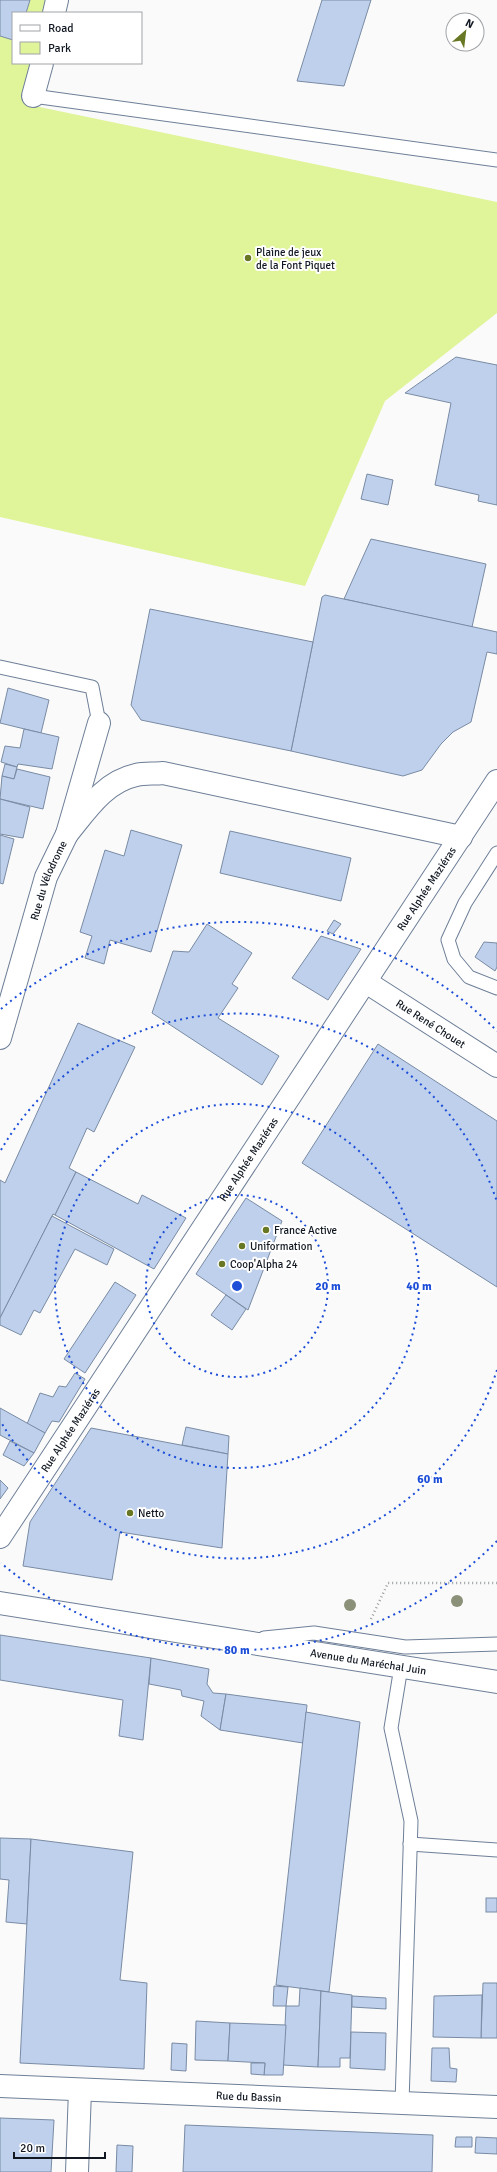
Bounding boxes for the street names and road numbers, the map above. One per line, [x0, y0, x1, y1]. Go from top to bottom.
street label: Rue du Vélodrome [28, 839, 70, 922]
street label: Rue Alphée Maziéras [394, 844, 459, 933]
street label: Rue René Chouet [393, 997, 468, 1051]
street label: Rue Alphée Maziéras [216, 1115, 281, 1204]
street label: Rue Alphée Maziéras [38, 1386, 103, 1475]
street label: Avenue du Maréchal Juin [309, 1646, 427, 1678]
street label: Rue du Bassin [216, 2089, 282, 2105]

